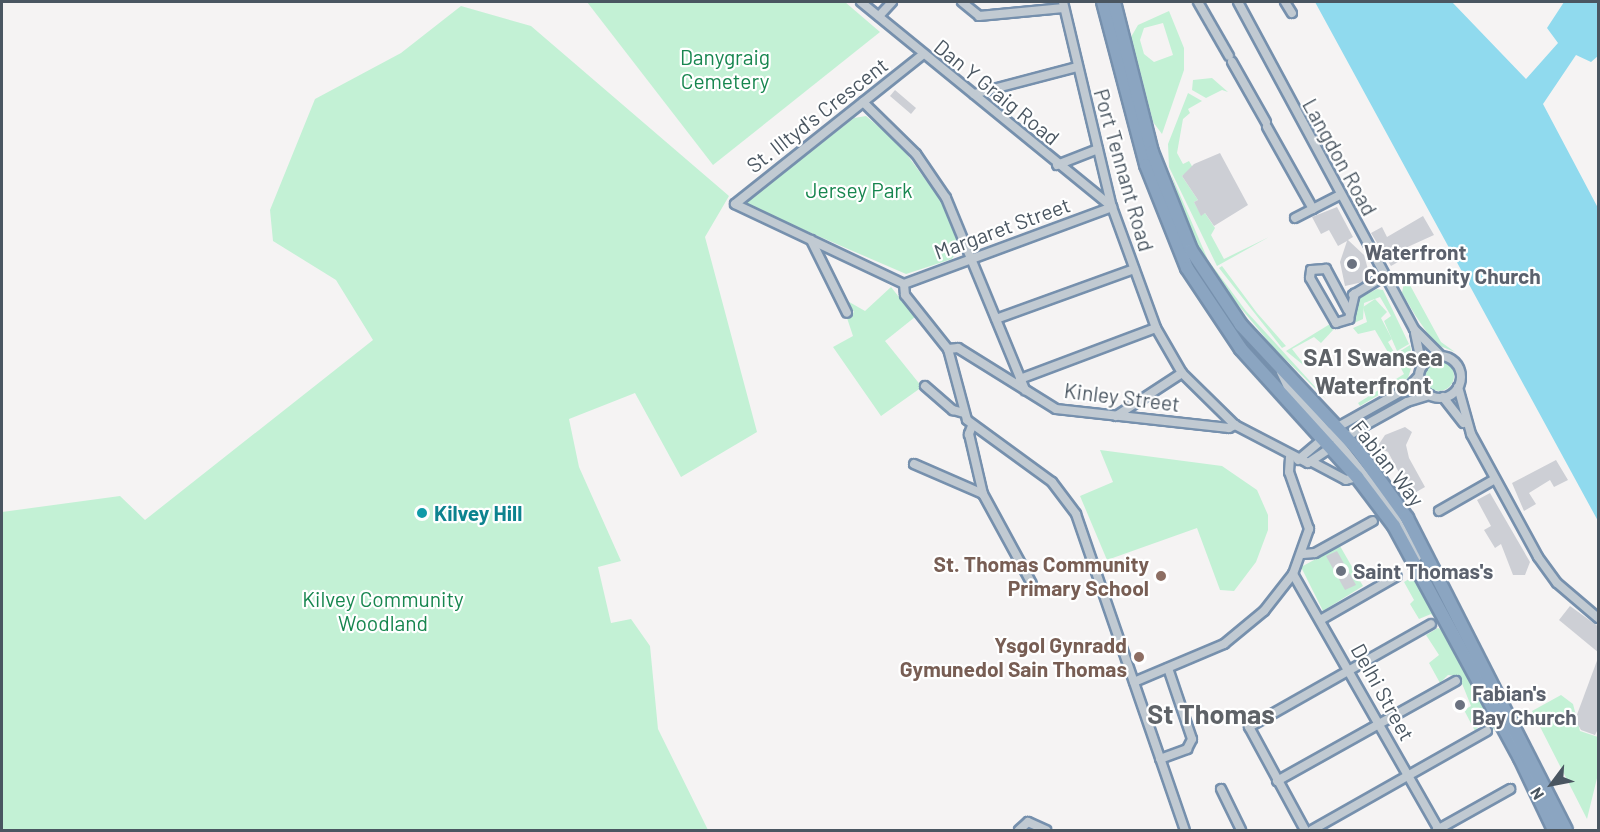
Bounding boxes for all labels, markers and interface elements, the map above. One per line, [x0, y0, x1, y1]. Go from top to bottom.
street label: Dan Y Graig Road [929, 34, 1065, 150]
park label: Danygraig Cemetery [680, 44, 770, 94]
street label: St. Illtyd's Crescent [741, 52, 893, 178]
street label: Port Tennant Road [1089, 86, 1159, 254]
street label: Langdon Road [1297, 94, 1383, 220]
park label: Jersey Park [805, 177, 913, 203]
street label: Margaret Street [931, 192, 1073, 264]
place label: Waterfront Community Church [1364, 239, 1541, 289]
marker: Waterfront Community Church [1345, 257, 1359, 271]
district label: SA1 Swansea Waterfront [1303, 343, 1443, 399]
street label: Kinley Street [1063, 377, 1181, 417]
street label: Fabian Way [1346, 415, 1430, 511]
place label: Kilvey Hill [434, 500, 522, 526]
marker: Kilvey Hill [415, 506, 429, 520]
place label: St. Thomas Community Primary School [934, 551, 1149, 601]
place label: Saint Thomas's [1353, 558, 1493, 584]
marker: Saint Thomas's [1334, 564, 1348, 578]
marker: St. Thomas Community Primary School [1154, 569, 1168, 583]
park label: Kilvey Community Woodland [302, 586, 464, 636]
place label: Ysgol Gynradd Gymunedol Sain Thomas [900, 632, 1127, 682]
street label: Delhi Street [1346, 639, 1420, 745]
marker: Ysgol Gynradd Gymunedol Sain Thomas [1132, 650, 1146, 664]
place label: Fabian's Bay Church [1472, 680, 1577, 730]
district label: St Thomas [1147, 698, 1275, 730]
marker: Fabian's Bay Church [1453, 698, 1467, 712]
north arrow [1522, 754, 1582, 814]
text: N [1525, 784, 1547, 803]

